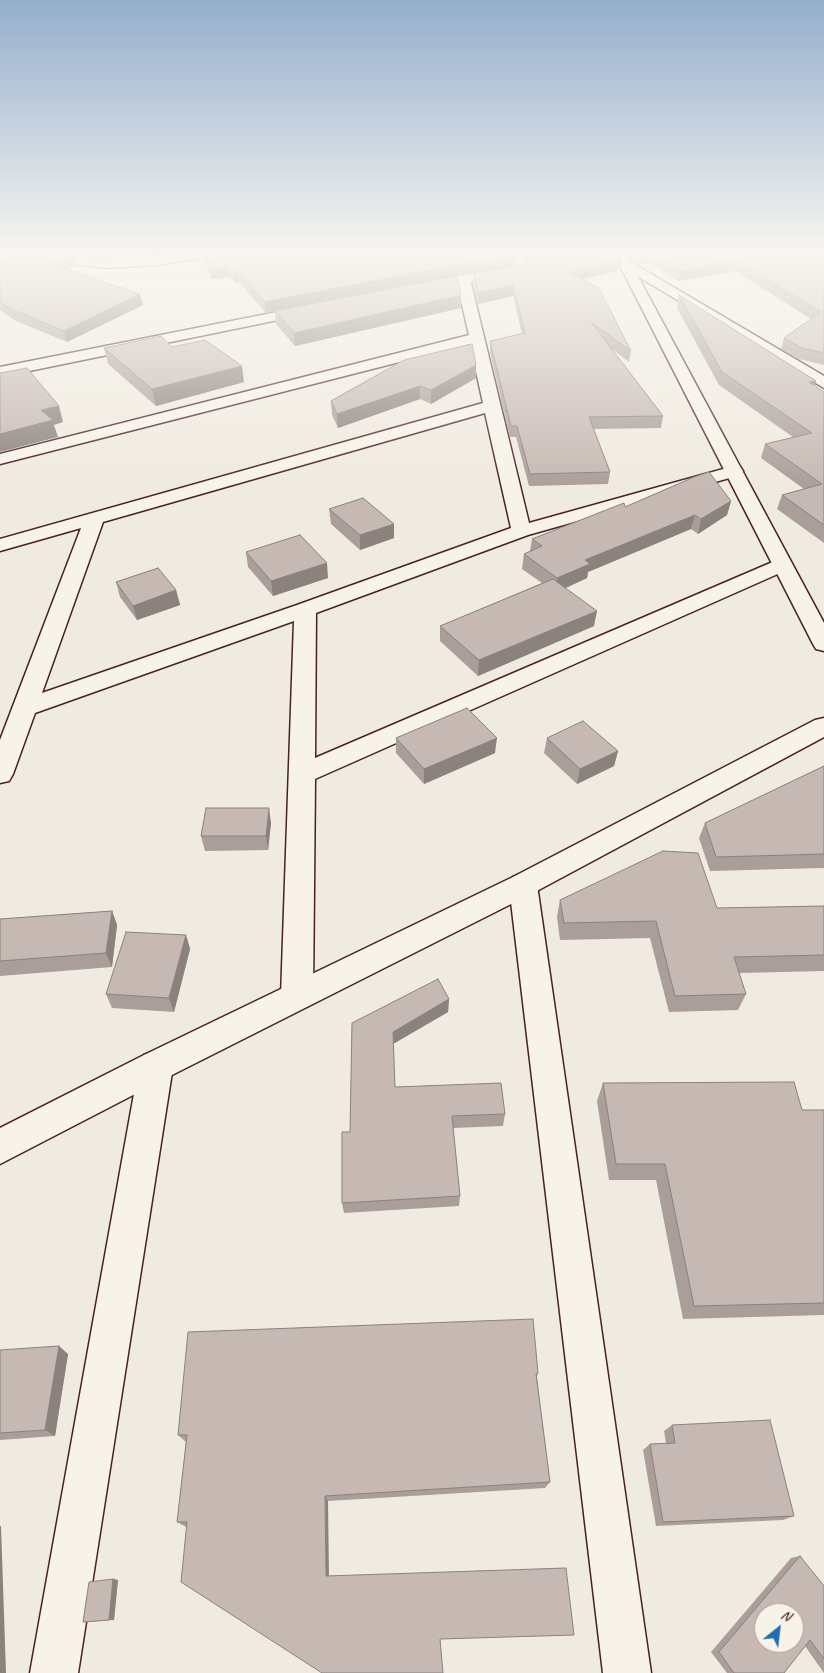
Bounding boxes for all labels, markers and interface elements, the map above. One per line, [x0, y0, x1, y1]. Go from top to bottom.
north arrow [754, 1603, 804, 1653]
text: N [778, 1606, 794, 1625]

